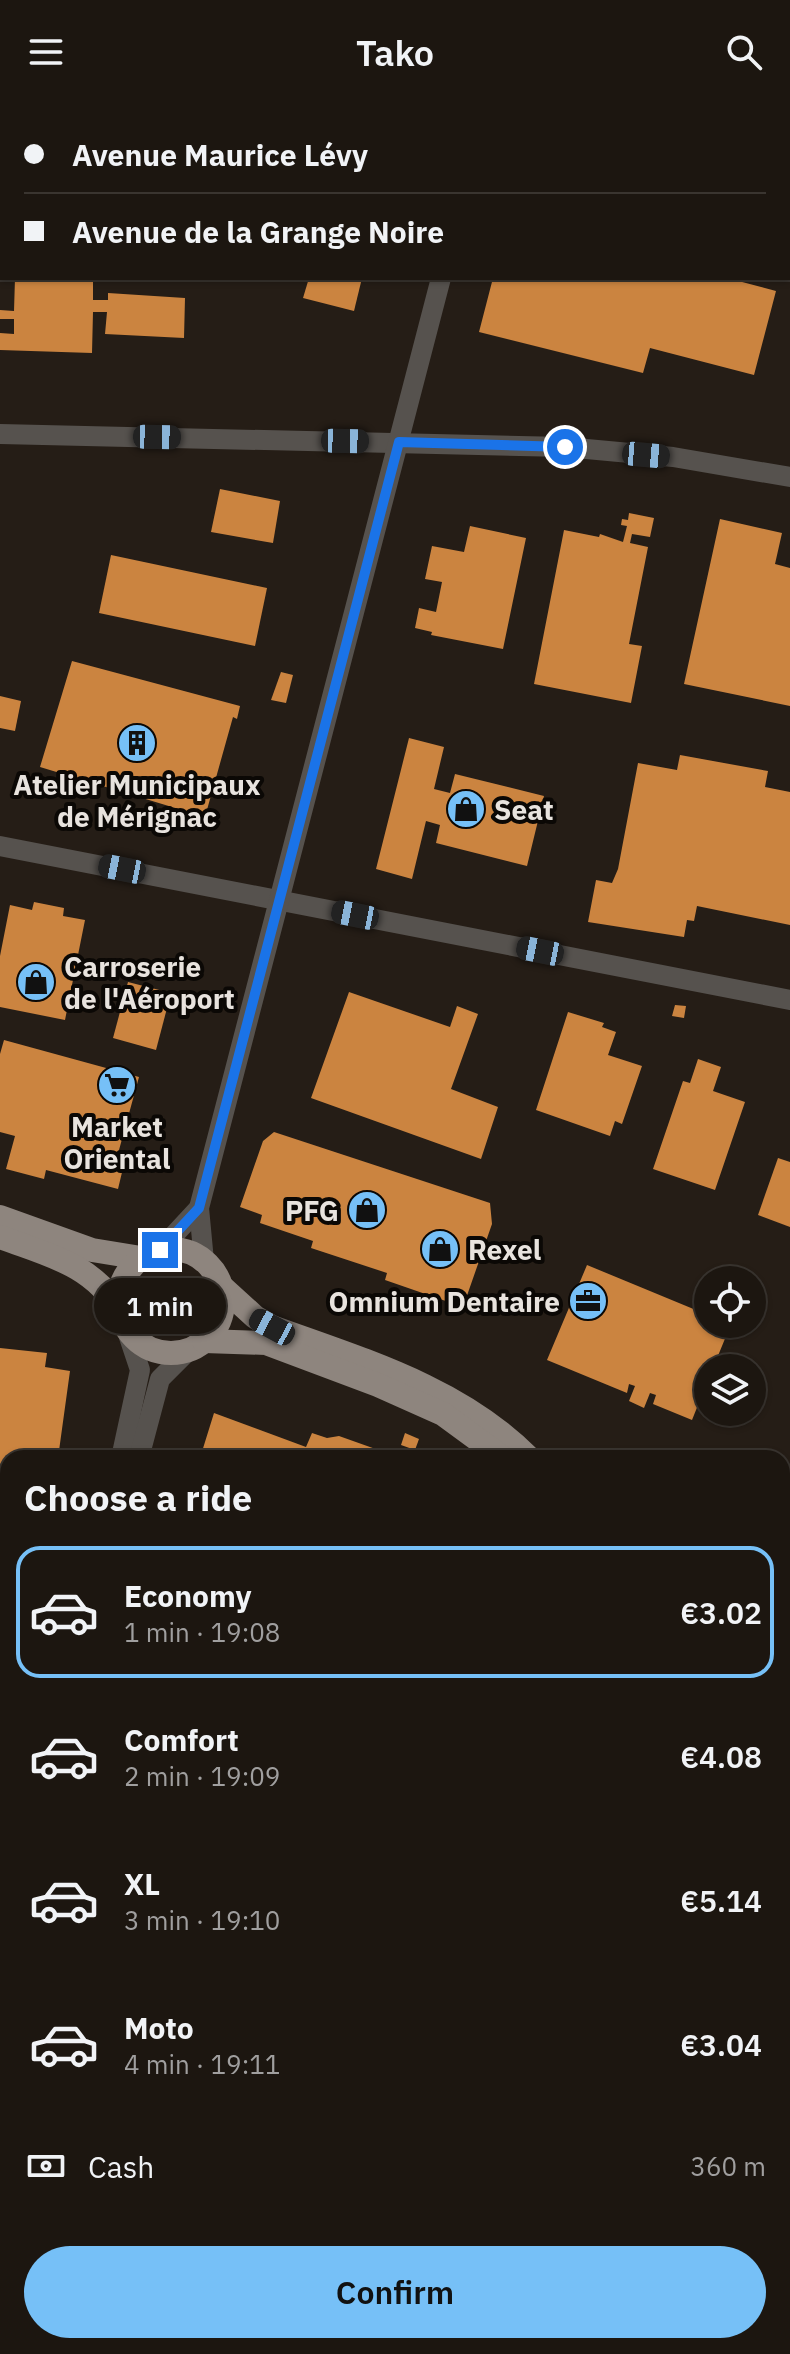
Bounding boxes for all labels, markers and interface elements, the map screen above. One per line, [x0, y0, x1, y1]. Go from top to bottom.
text: Tako [356, 29, 434, 76]
icon: menu [24, 30, 68, 74]
icon: search [722, 30, 766, 74]
text: Avenue Maurice Lévy [72, 135, 368, 174]
text: Avenue de la Grange Noire [72, 212, 444, 251]
car [133, 425, 181, 449]
car [321, 429, 369, 453]
route start [547, 429, 583, 465]
car [621, 441, 671, 469]
building icon: Atelier Municipaux de Mérignac [116, 722, 158, 764]
place label: Atelier Municipaux de Mérignac [13, 766, 261, 835]
shop icon: Seat [445, 788, 487, 830]
place label: Seat [494, 791, 554, 828]
car [96, 853, 148, 885]
car [329, 899, 381, 931]
car [514, 935, 566, 967]
place label: Carroserie de l'Aéroport [64, 948, 235, 1017]
shop icon: Carroserie de l'Aéroport [15, 961, 57, 1003]
supermarket icon: Market Oriental [96, 1064, 138, 1106]
place label: Market Oriental [64, 1108, 170, 1177]
shop icon: PFG [346, 1189, 388, 1231]
place label: PFG [285, 1192, 339, 1229]
shop icon: Rexel [419, 1228, 461, 1270]
place label: Rexel [468, 1231, 541, 1268]
route end [142, 1232, 178, 1268]
map controls [694, 1266, 766, 1426]
button: locate [694, 1266, 766, 1338]
callout: 1 min [94, 1278, 226, 1334]
office icon: Omnium Dentaire [567, 1280, 609, 1322]
place label: Omnium Dentaire [328, 1283, 560, 1320]
text: 1 min [126, 1289, 194, 1323]
car [245, 1305, 299, 1349]
button: layers [694, 1354, 766, 1426]
text: Choose a ride [24, 1474, 252, 1521]
icon: car [28, 1576, 100, 1648]
text: Economy [124, 1576, 252, 1615]
text: €3.02 [680, 1593, 762, 1632]
text: 1 min · 19:08 [124, 1615, 280, 1649]
icon: car [28, 1720, 100, 1792]
text: Comfort [124, 1720, 239, 1759]
text: €4.08 [680, 1737, 762, 1776]
text: 2 min · 19:09 [124, 1759, 280, 1793]
icon: car [28, 1864, 100, 1936]
text: XL [124, 1864, 160, 1903]
text: €5.14 [680, 1881, 762, 1920]
text: 3 min · 19:10 [124, 1903, 280, 1937]
icon: car [28, 2008, 100, 2080]
text: Moto [124, 2008, 194, 2047]
text: €3.04 [680, 2025, 762, 2064]
text: 4 min · 19:11 [124, 2047, 280, 2081]
icon: cash [24, 2144, 68, 2188]
text: Cash [88, 2147, 154, 2186]
text: 360 m [690, 2149, 766, 2183]
button: Confirm [24, 2246, 766, 2338]

